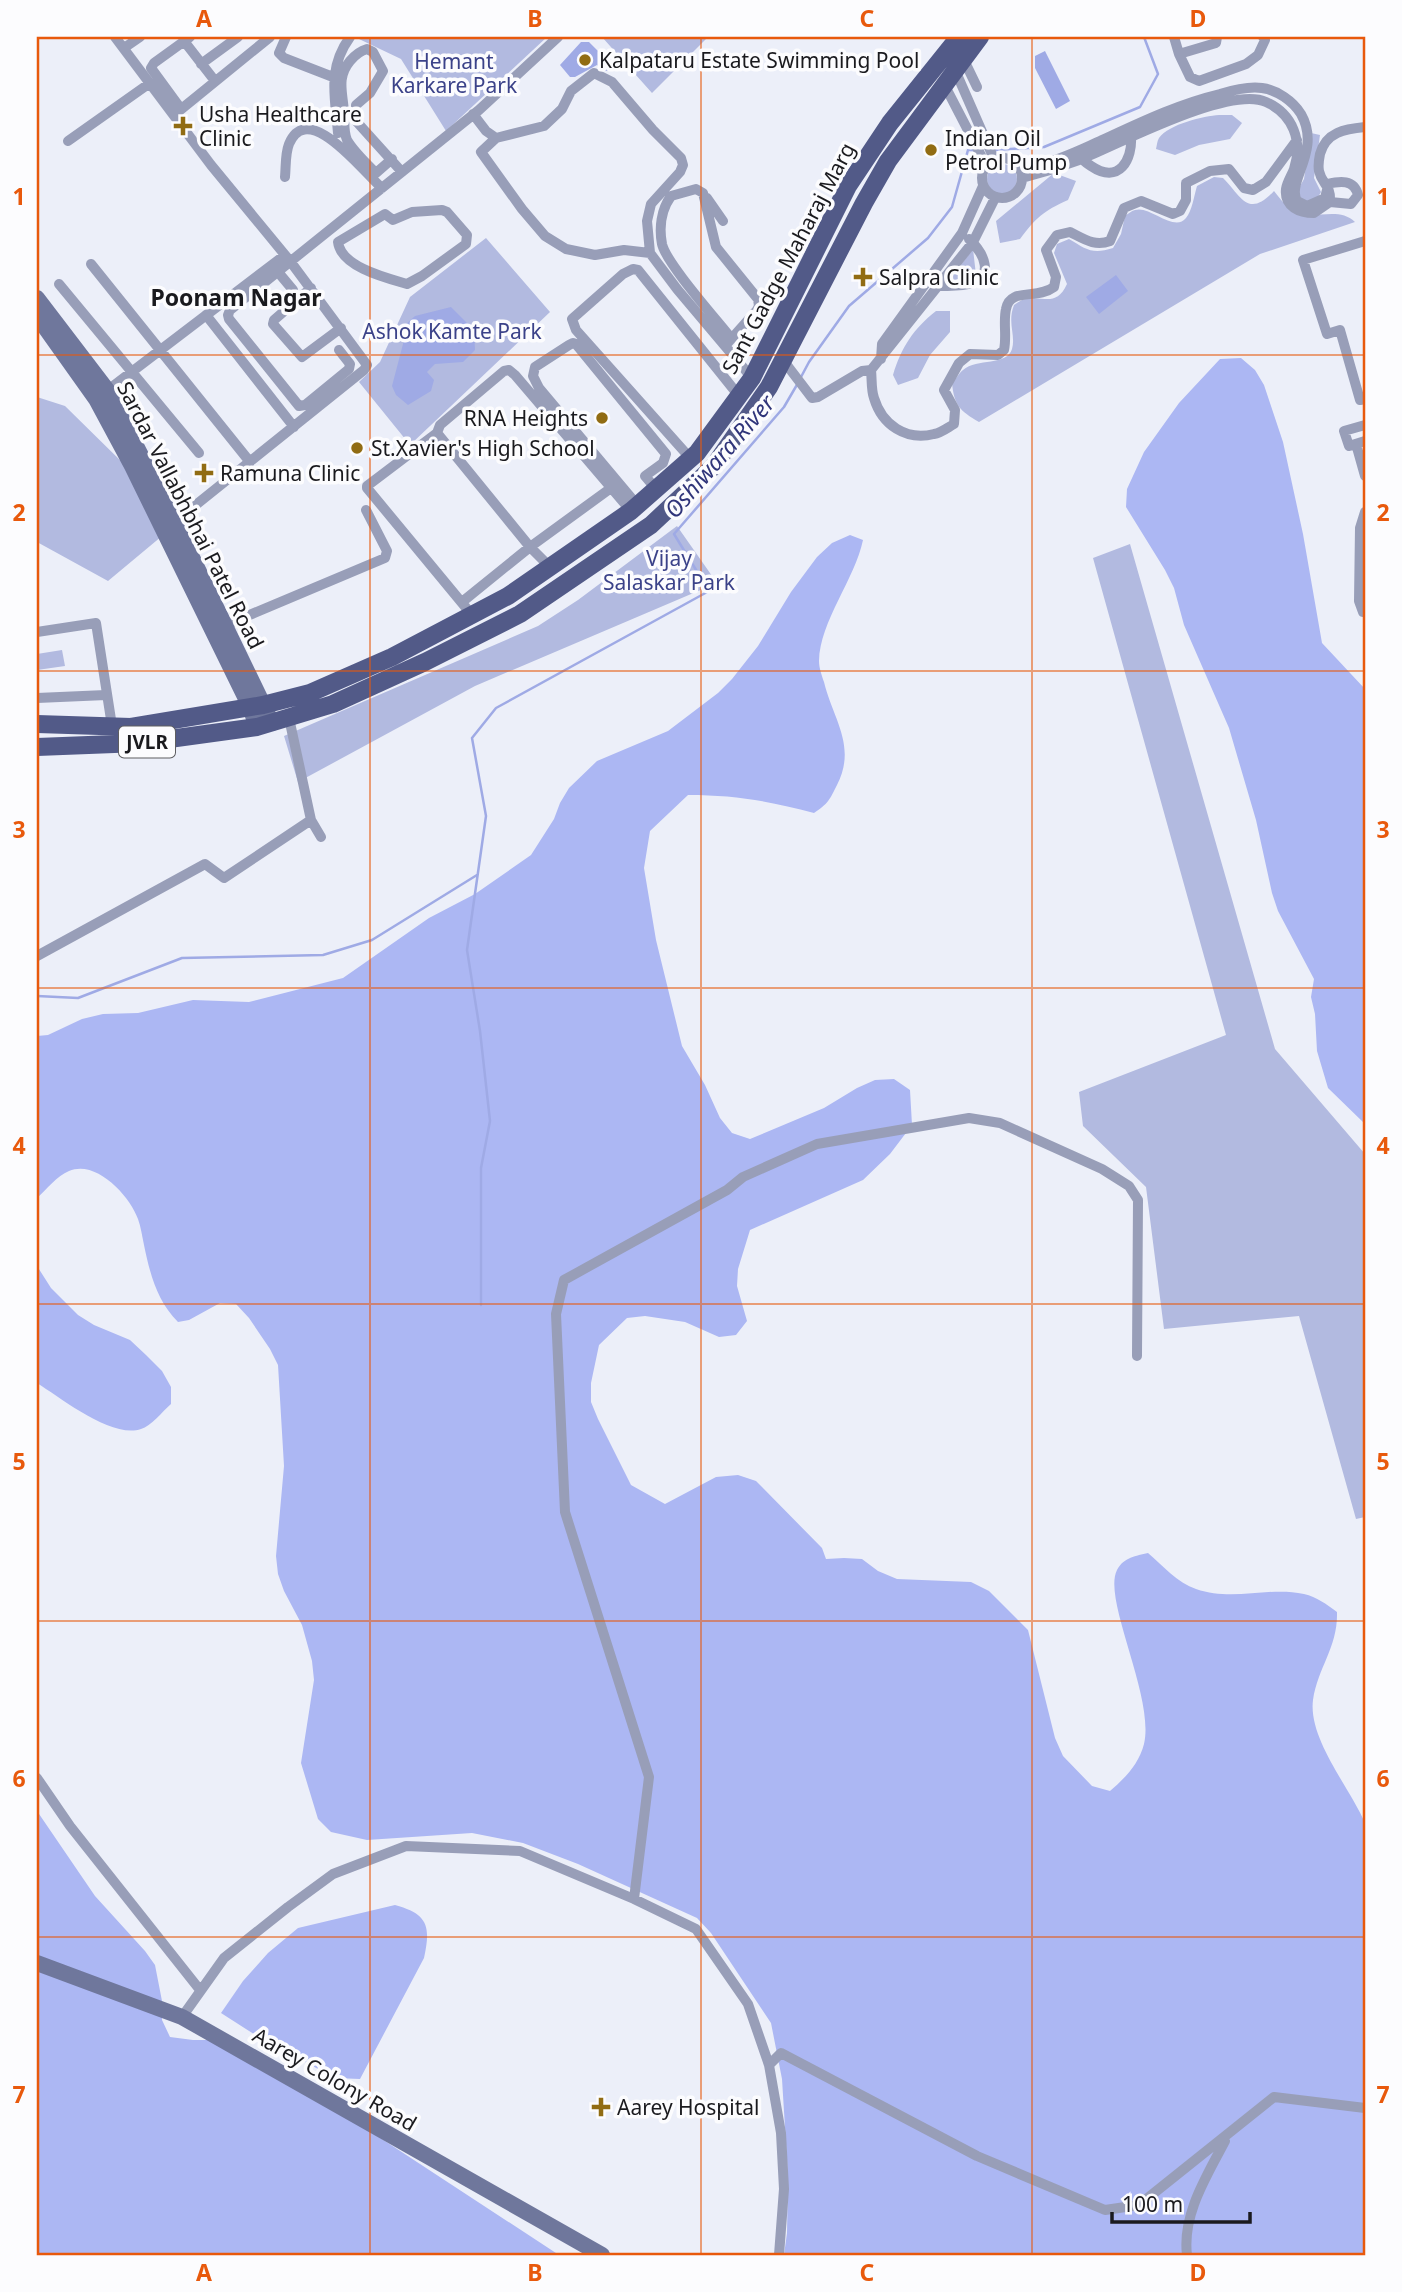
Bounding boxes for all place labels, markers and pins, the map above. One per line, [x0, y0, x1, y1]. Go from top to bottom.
place label: Kalpataru Estate Swimming Pool [599, 46, 919, 74]
marker: Kalpataru Estate Swimming Pool [577, 52, 593, 68]
place label: Usha Healthcare Clinic [199, 100, 362, 152]
marker: Usha Healthcare Clinic [173, 116, 193, 136]
place label: Indian Oil Petrol Pump [945, 124, 1067, 176]
marker: Indian Oil Petrol Pump [923, 142, 939, 158]
place label: Salpra Clinic [879, 263, 999, 291]
marker: Salpra Clinic [853, 267, 873, 287]
place label: RNA Heights [464, 404, 588, 432]
marker: RNA Heights [594, 410, 610, 426]
place label: St.Xavier's High School [371, 434, 595, 462]
marker: St.Xavier's High School [349, 440, 365, 456]
place label: Ramuna Clinic [220, 459, 360, 487]
marker: Ramuna Clinic [194, 463, 214, 483]
place label: Aarey Hospital [617, 2093, 760, 2121]
marker: Aarey Hospital [591, 2097, 611, 2117]

